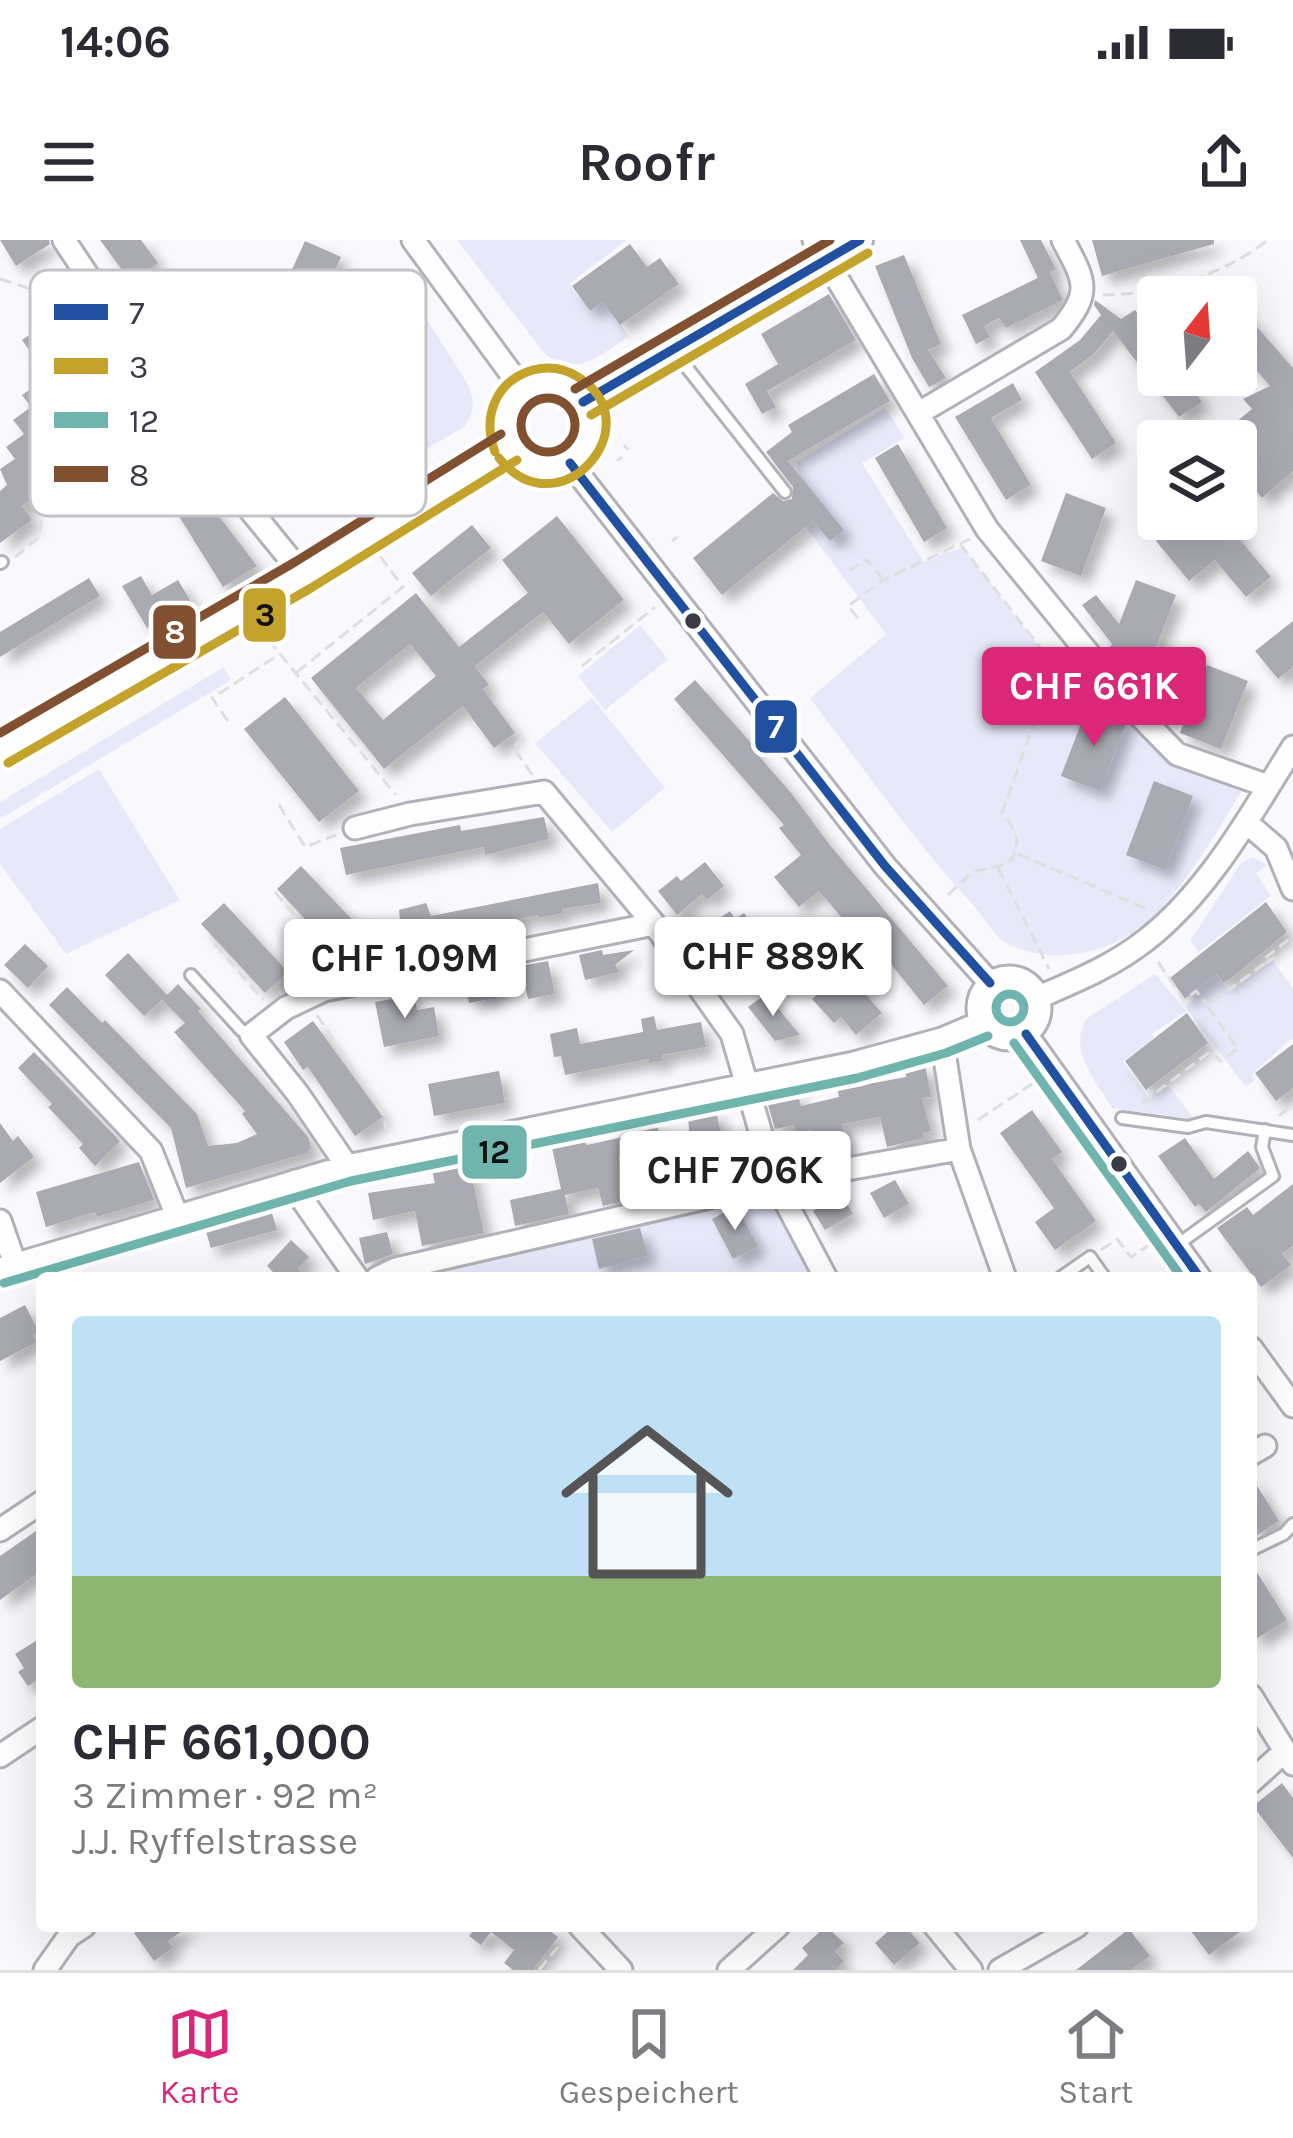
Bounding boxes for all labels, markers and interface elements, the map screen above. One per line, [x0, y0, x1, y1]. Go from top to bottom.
text: 14:06 [60, 16, 171, 68]
icon: menu [36, 129, 102, 195]
icon: share [1191, 129, 1257, 195]
text: Roofr [578, 130, 715, 194]
legend [30, 270, 426, 516]
north arrow [1137, 276, 1257, 396]
map controls [1137, 276, 1257, 540]
text: 7 [129, 294, 145, 332]
text: 3 [129, 348, 149, 386]
text: 12 [129, 402, 159, 440]
button: layers [1137, 420, 1257, 540]
text: 8 [129, 456, 149, 494]
line badge: 3 [241, 586, 288, 644]
text: 3 [255, 596, 275, 634]
line badge: 8 [151, 603, 198, 661]
unlabelled marker [682, 610, 704, 632]
text: 8 [164, 613, 186, 651]
pin: CHF 661K [970, 647, 1218, 749]
text: CHF 661K [1009, 663, 1179, 709]
line badge: 7 [753, 698, 799, 755]
text: 7 [768, 708, 784, 746]
pin: CHF 889K [649, 917, 897, 1019]
pin: CHF 1.09M [268, 919, 542, 1021]
text: CHF 889K [681, 933, 865, 979]
text: CHF 1.09M [311, 935, 499, 981]
line badge: 12 [460, 1123, 529, 1181]
pin: CHF 706K [611, 1131, 859, 1233]
text: 12 [478, 1133, 510, 1171]
text: CHF 706K [647, 1147, 823, 1193]
unlabelled marker [1108, 1153, 1130, 1175]
icon: home [539, 1394, 755, 1610]
text: CHF 661,000 [72, 1712, 371, 1772]
text: 3 Zimmer · 92 m² [72, 1772, 378, 1818]
text: J.J. Ryffelstrasse [72, 1818, 358, 1864]
tab: Karte [160, 2001, 239, 2111]
tab: Gespeichert [559, 2001, 739, 2111]
tab: Start [1058, 2001, 1133, 2111]

